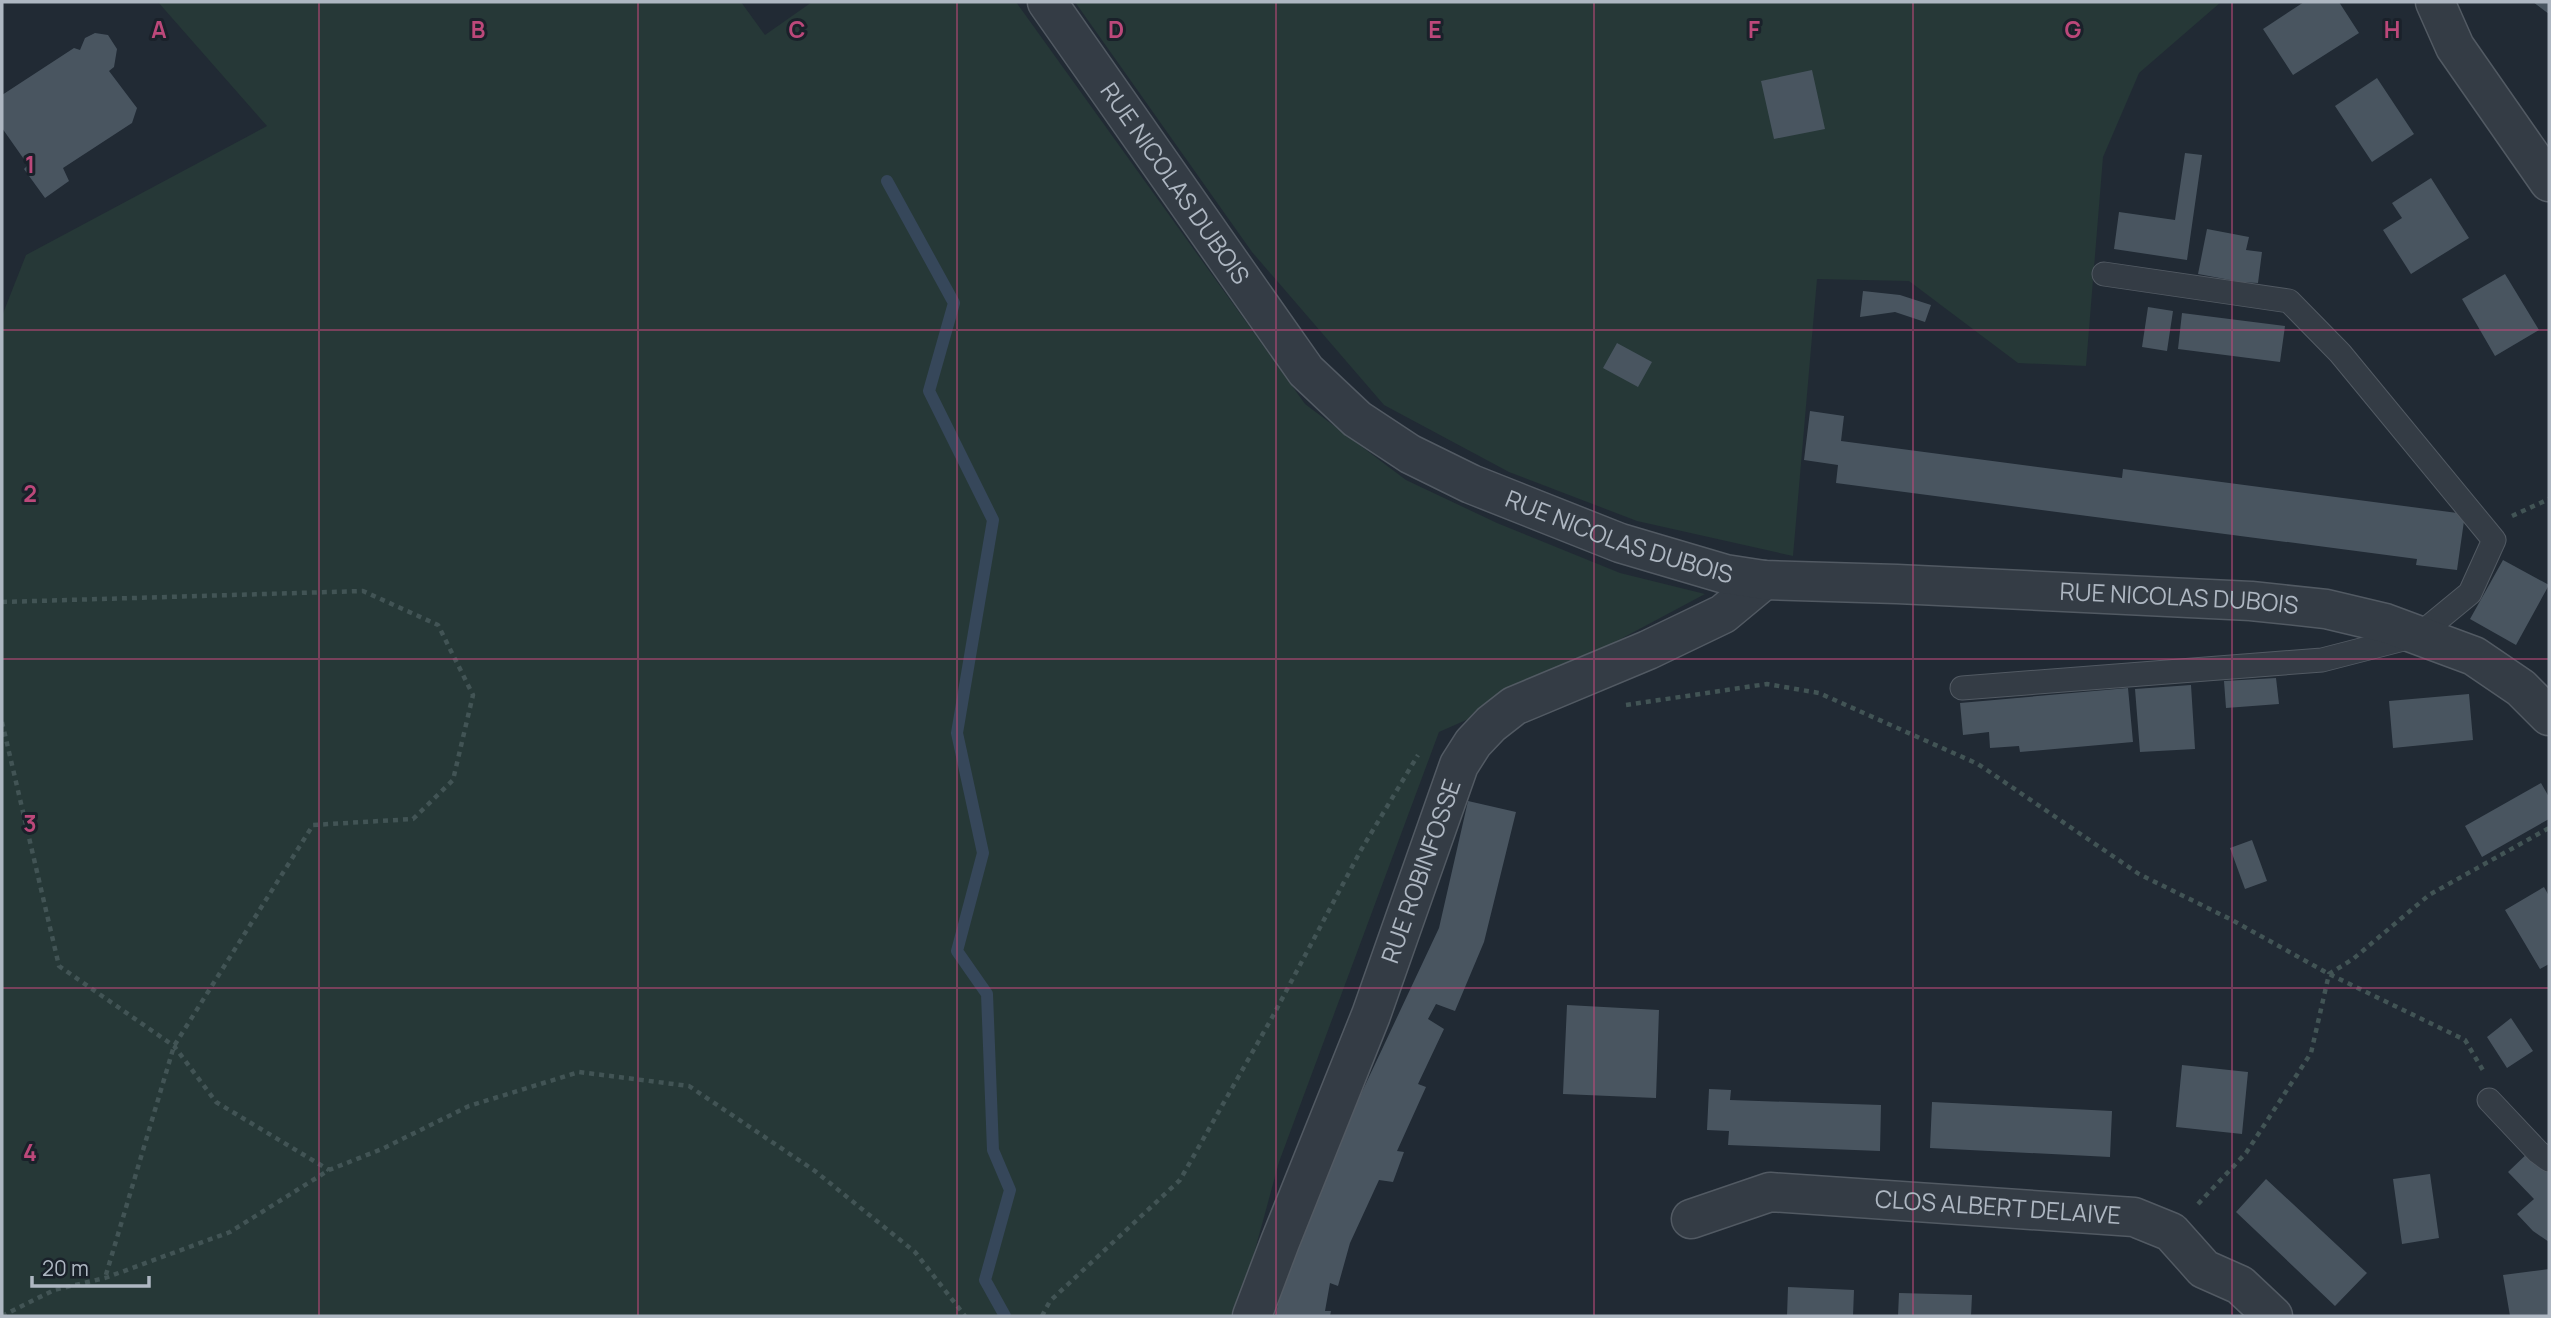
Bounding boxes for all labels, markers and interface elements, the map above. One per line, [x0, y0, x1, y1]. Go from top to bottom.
text: A [151, 13, 167, 45]
text: B [471, 13, 485, 45]
text: C [789, 13, 806, 45]
text: D [1108, 13, 1124, 45]
text: E [1428, 13, 1442, 45]
text: F [1748, 13, 1760, 45]
text: G [2065, 13, 2082, 45]
text: H [2384, 13, 2400, 45]
street label: RUE NICOLAS DUBOIS [1094, 75, 1258, 290]
text: 1 [25, 148, 35, 180]
text: 2 [23, 477, 37, 509]
street label: RUE NICOLAS DUBOIS [1501, 481, 1735, 590]
street label: RUE NICOLAS DUBOIS [2059, 574, 2300, 621]
street label: RUE ROBINFOSSE [1373, 774, 1468, 967]
text: 3 [23, 807, 37, 839]
text: 4 [23, 1136, 37, 1168]
street label: CLOS ALBERT DELAIVE [1874, 1181, 2122, 1231]
scale bar [32, 1244, 149, 1288]
text: 20 m [42, 1254, 89, 1282]

